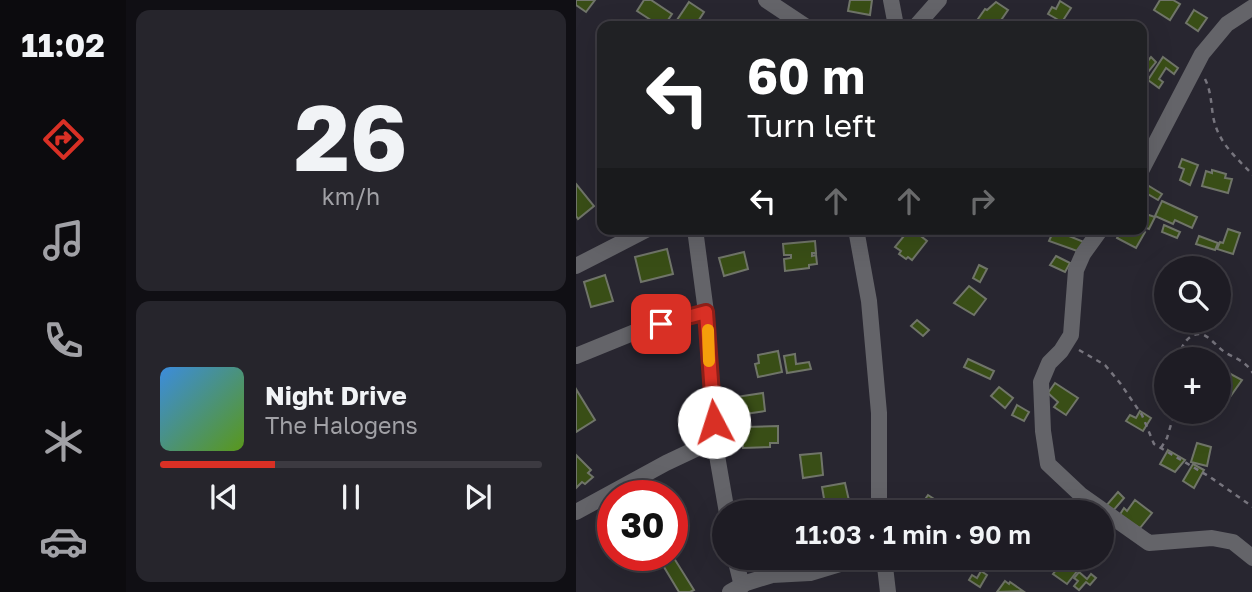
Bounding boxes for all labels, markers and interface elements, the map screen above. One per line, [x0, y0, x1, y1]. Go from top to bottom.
text: 11:02 [21, 26, 105, 64]
text: 60 m [747, 46, 865, 105]
icon: left [632, 49, 723, 140]
text: 26 [294, 82, 408, 191]
text: Turn left [747, 106, 876, 144]
icon: directions [39, 115, 88, 164]
text: km/h [322, 182, 380, 210]
icon: left [744, 182, 782, 220]
icon: ahead [817, 182, 855, 220]
icon: ahead [890, 182, 928, 220]
icon: right [963, 182, 1001, 220]
icon: music [39, 216, 88, 265]
map controls [1154, 256, 1231, 424]
button: search [1154, 256, 1231, 333]
pin [631, 294, 691, 354]
icon: arrive [642, 305, 680, 343]
icon: phone [39, 316, 88, 365]
button: + [1154, 347, 1231, 424]
text: Night Drive [265, 380, 407, 411]
position arrow [677, 385, 751, 459]
text: The Halogens [265, 411, 418, 439]
icon: climate [39, 417, 88, 466]
icon: previous [205, 478, 243, 516]
icon: pause [332, 478, 370, 516]
icon: next [459, 478, 497, 516]
speed limit sign: 30 [597, 480, 688, 571]
icon: car [39, 517, 88, 566]
text: 11:03 · 1 min · 90 m [795, 519, 1031, 550]

